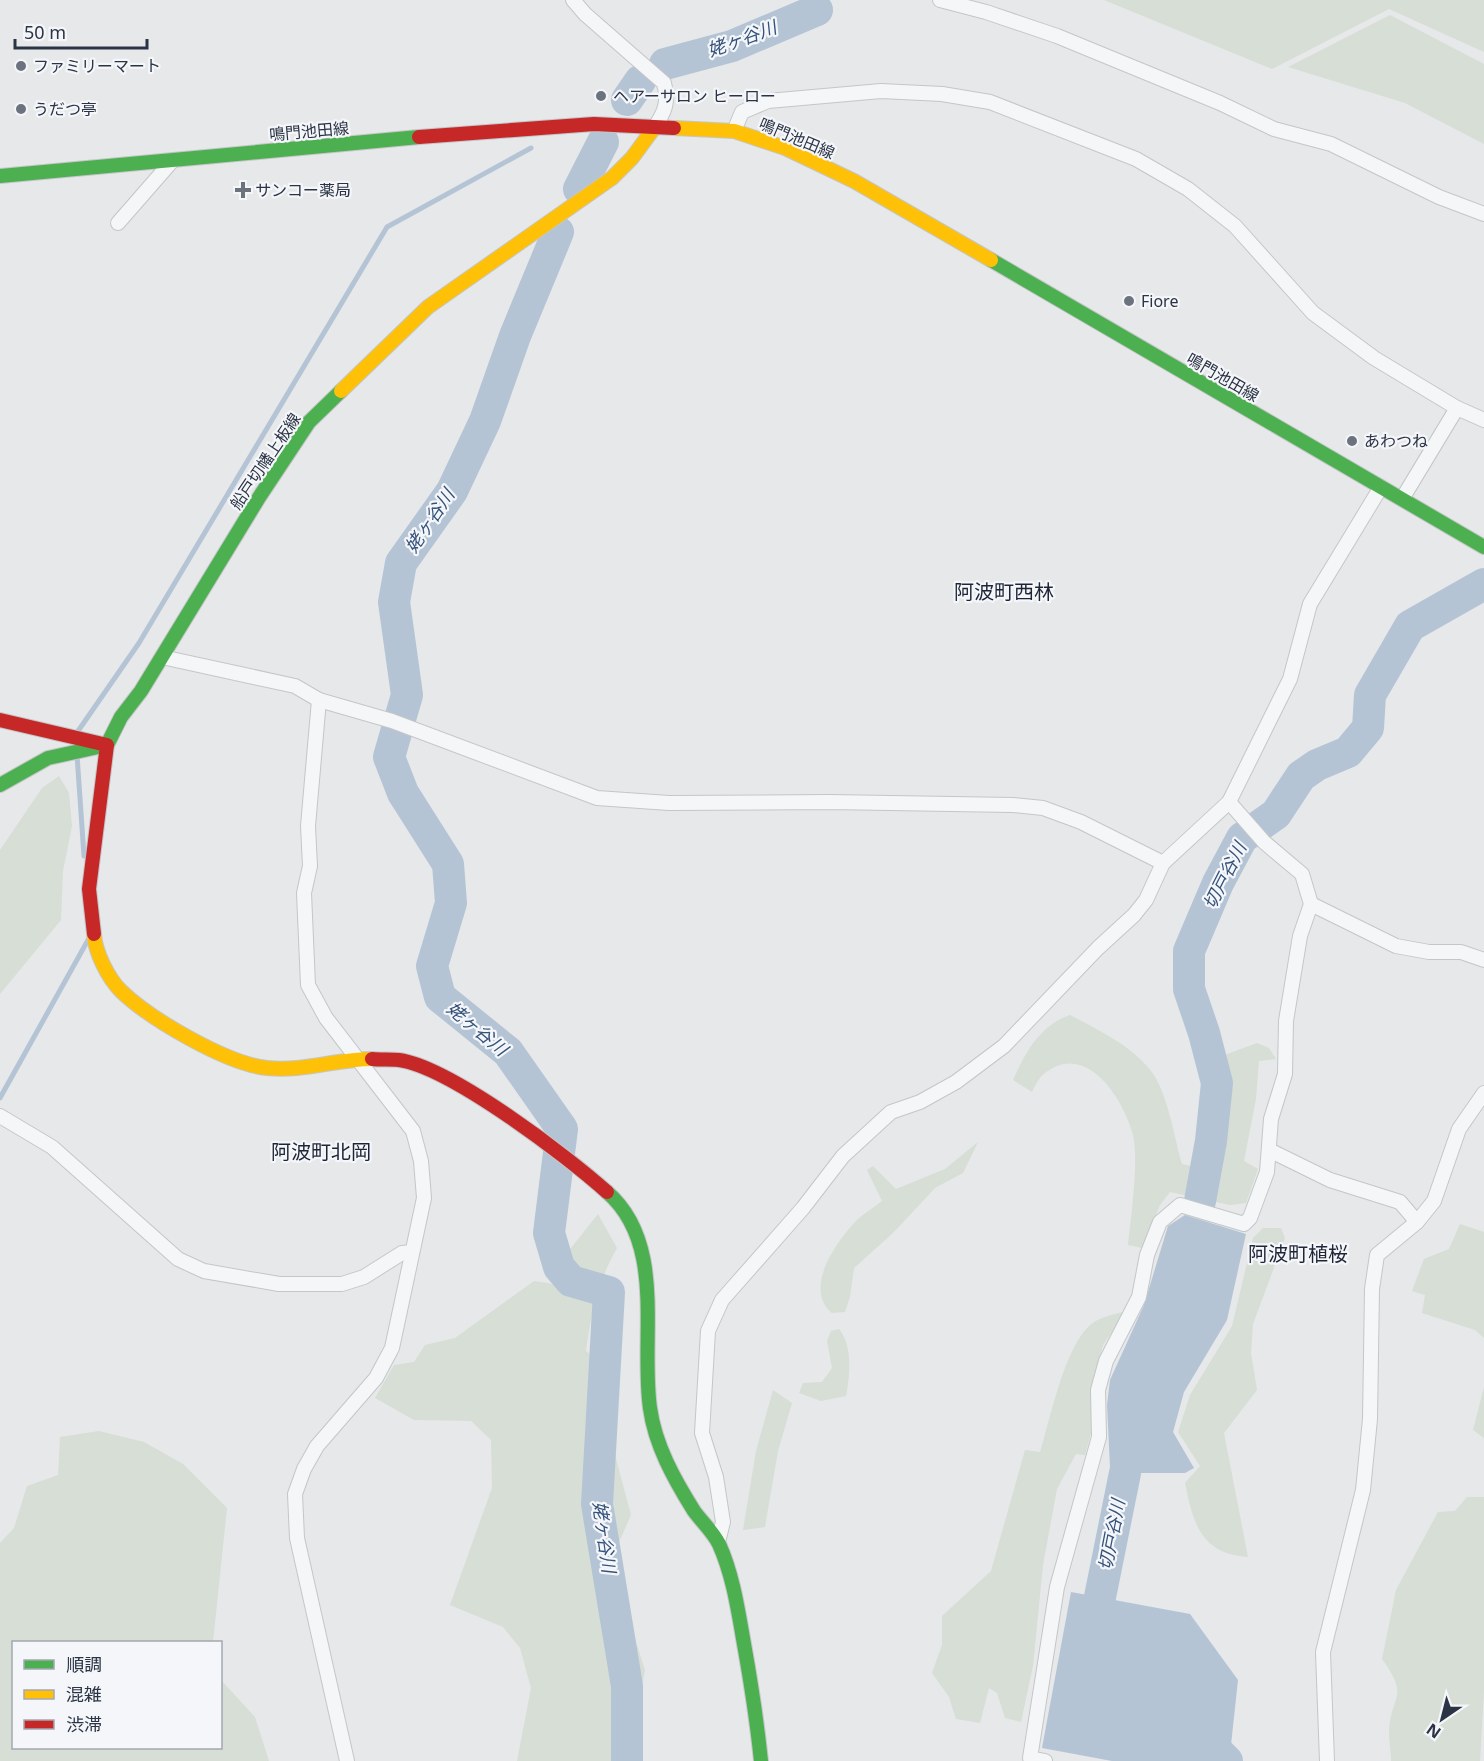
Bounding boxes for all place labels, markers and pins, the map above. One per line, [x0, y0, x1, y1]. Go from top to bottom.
place label: ファミリーマート [33, 55, 161, 77]
marker: ファミリーマート [14, 59, 28, 73]
place label: ヘアーサロン ヒーロー [613, 85, 776, 107]
marker: ヘアーサロン ヒーロー [594, 89, 608, 103]
place label: うだつ亭 [33, 98, 97, 120]
marker: うだつ亭 [14, 102, 28, 116]
place label: サンコー薬局 [255, 179, 351, 201]
marker: サンコー薬局 [236, 183, 250, 197]
place label: Fiore [1141, 290, 1178, 312]
marker: Fiore [1122, 294, 1136, 308]
place label: あわつね [1364, 430, 1428, 452]
marker: あわつね [1345, 434, 1359, 448]

